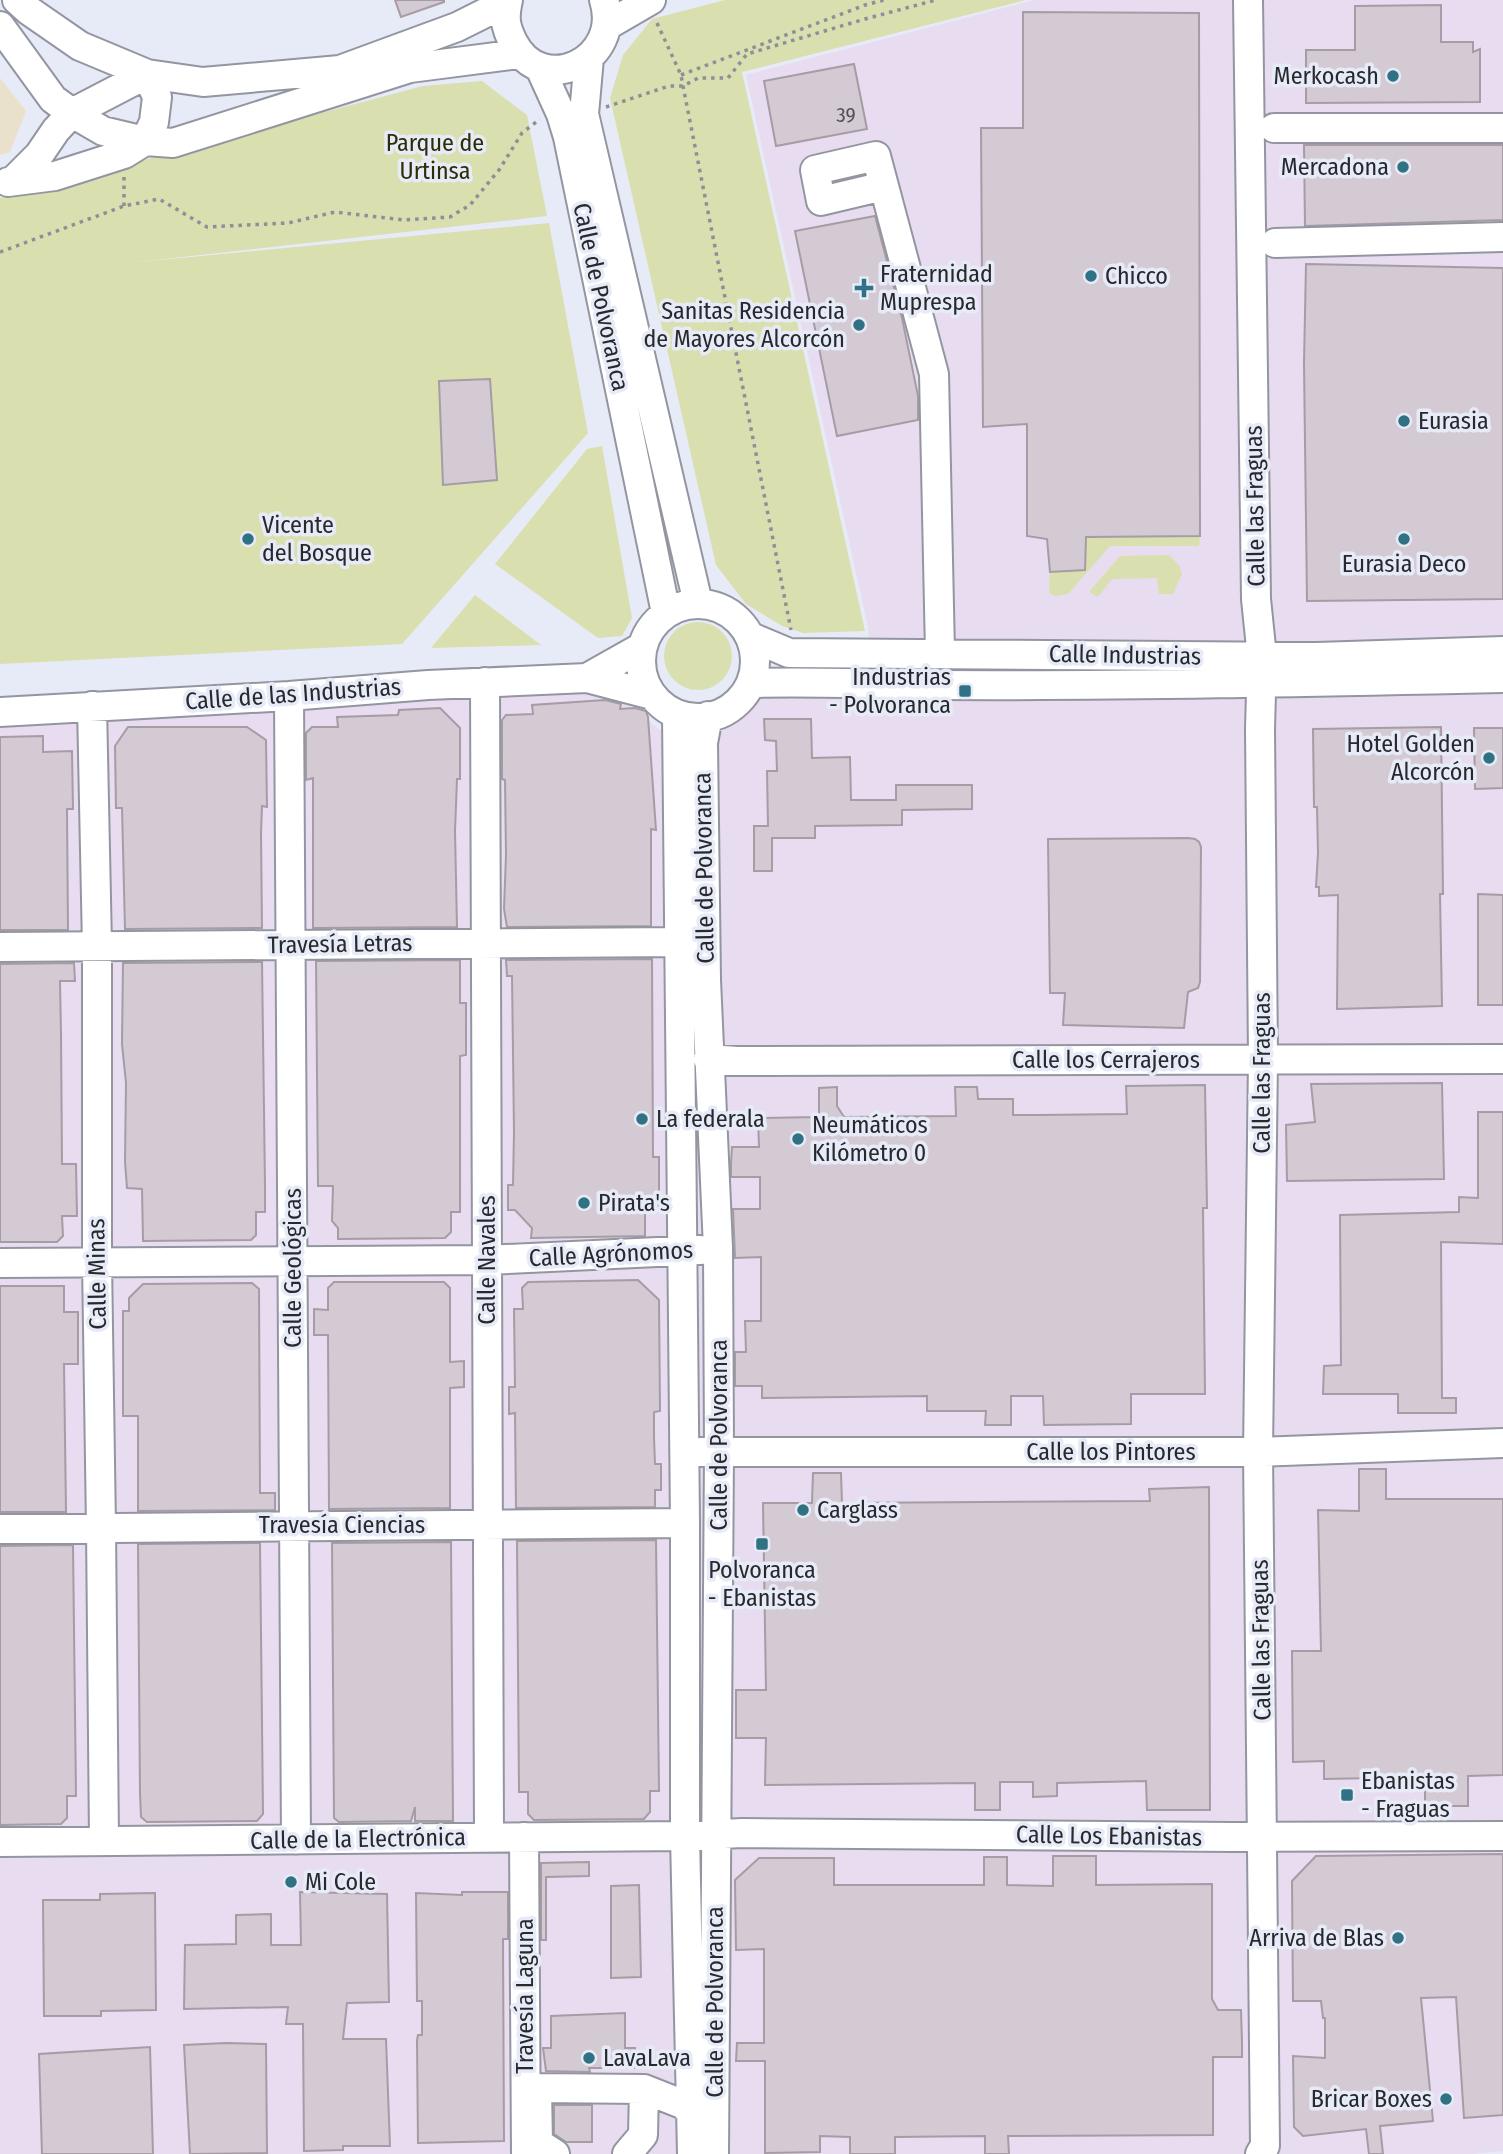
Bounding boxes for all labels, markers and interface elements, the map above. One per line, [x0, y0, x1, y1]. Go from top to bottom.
place label: Merkocash [1274, 62, 1379, 90]
marker: Merkocash [1385, 68, 1401, 84]
house number: 39 [836, 102, 856, 128]
park label: Parque de Urtinsa [386, 129, 484, 185]
place label: Mercadona [1281, 153, 1389, 181]
marker: Mercadona [1395, 159, 1411, 175]
street label: Calle de Polvoranca [567, 200, 635, 394]
place label: Fraternidad Muprespa [880, 260, 993, 316]
place label: Chicco [1105, 262, 1168, 290]
marker: Chicco [1083, 268, 1099, 284]
marker: Fraternidad Muprespa [854, 278, 874, 298]
place label: Sanitas Residencia de Mayores Alcorcón [643, 297, 845, 353]
marker: Sanitas Residencia de Mayores Alcorcón [851, 317, 867, 333]
place label: Eurasia [1418, 407, 1489, 435]
marker: Eurasia [1396, 413, 1412, 429]
street label: Calle las Fraguas [1240, 425, 1270, 587]
place label: Vicente del Bosque [262, 511, 372, 567]
marker: Vicente del Bosque [240, 531, 256, 547]
marker: Eurasia Deco [1396, 531, 1412, 547]
place label: Eurasia Deco [1342, 550, 1466, 578]
street label: Calle Industrias [1049, 640, 1201, 670]
place label: Industrias - Polvoranca [829, 663, 951, 719]
street label: Calle de las Industrias [184, 672, 402, 716]
marker: Industrias - Polvoranca [957, 683, 973, 699]
place label: Hotel Golden Alcorcón [1347, 730, 1475, 786]
marker: Hotel Golden Alcorcón [1481, 750, 1497, 766]
street label: Calle de Polvoranca [688, 772, 720, 964]
street label: Travesía Letras [267, 929, 413, 959]
street label: Calle las Fraguas [1248, 992, 1276, 1154]
street label: Calle los Cerrajeros [1012, 1046, 1200, 1074]
place label: La federala [656, 1105, 765, 1133]
marker: La federala [634, 1111, 650, 1127]
place label: Neumáticos Kilómetro 0 [812, 1111, 928, 1167]
marker: Neumáticos Kilómetro 0 [790, 1131, 806, 1147]
street label: Calle Geológicas [279, 1188, 307, 1348]
place label: Pirata's [598, 1189, 670, 1217]
street label: Calle Navales [473, 1195, 501, 1325]
marker: Pirata's [576, 1195, 592, 1211]
street label: Calle Minas [82, 1218, 112, 1330]
street label: Calle Agrónomos [528, 1236, 694, 1272]
street label: Calle de Polvoranca [705, 1339, 733, 1531]
street label: Calle los Pintores [1026, 1438, 1196, 1466]
place label: Carglass [817, 1496, 898, 1524]
marker: Carglass [795, 1502, 811, 1518]
street label: Travesía Ciencias [259, 1511, 425, 1539]
marker: Polvoranca - Ebanistas [754, 1536, 770, 1552]
place label: Polvoranca - Ebanistas [708, 1556, 816, 1612]
street label: Calle las Fraguas [1246, 1559, 1276, 1721]
place label: Ebanistas - Fraguas [1361, 1767, 1455, 1823]
marker: Ebanistas - Fraguas [1339, 1787, 1355, 1803]
street label: Calle Los Ebanistas [1016, 1820, 1202, 1852]
street label: Calle de la Electrónica [250, 1823, 466, 1855]
place label: Mi Cole [305, 1868, 376, 1896]
marker: Mi Cole [283, 1874, 299, 1890]
street label: Calle de Polvoranca [701, 1906, 729, 2098]
street label: Travesía Laguna [511, 1918, 539, 2074]
place label: Arriva de Blas [1249, 1924, 1384, 1952]
marker: Arriva de Blas [1390, 1930, 1406, 1946]
place label: LavaLava [603, 2044, 691, 2072]
marker: LavaLava [581, 2050, 597, 2066]
place label: Bricar Boxes [1311, 2085, 1432, 2113]
marker: Bricar Boxes [1438, 2091, 1454, 2107]

